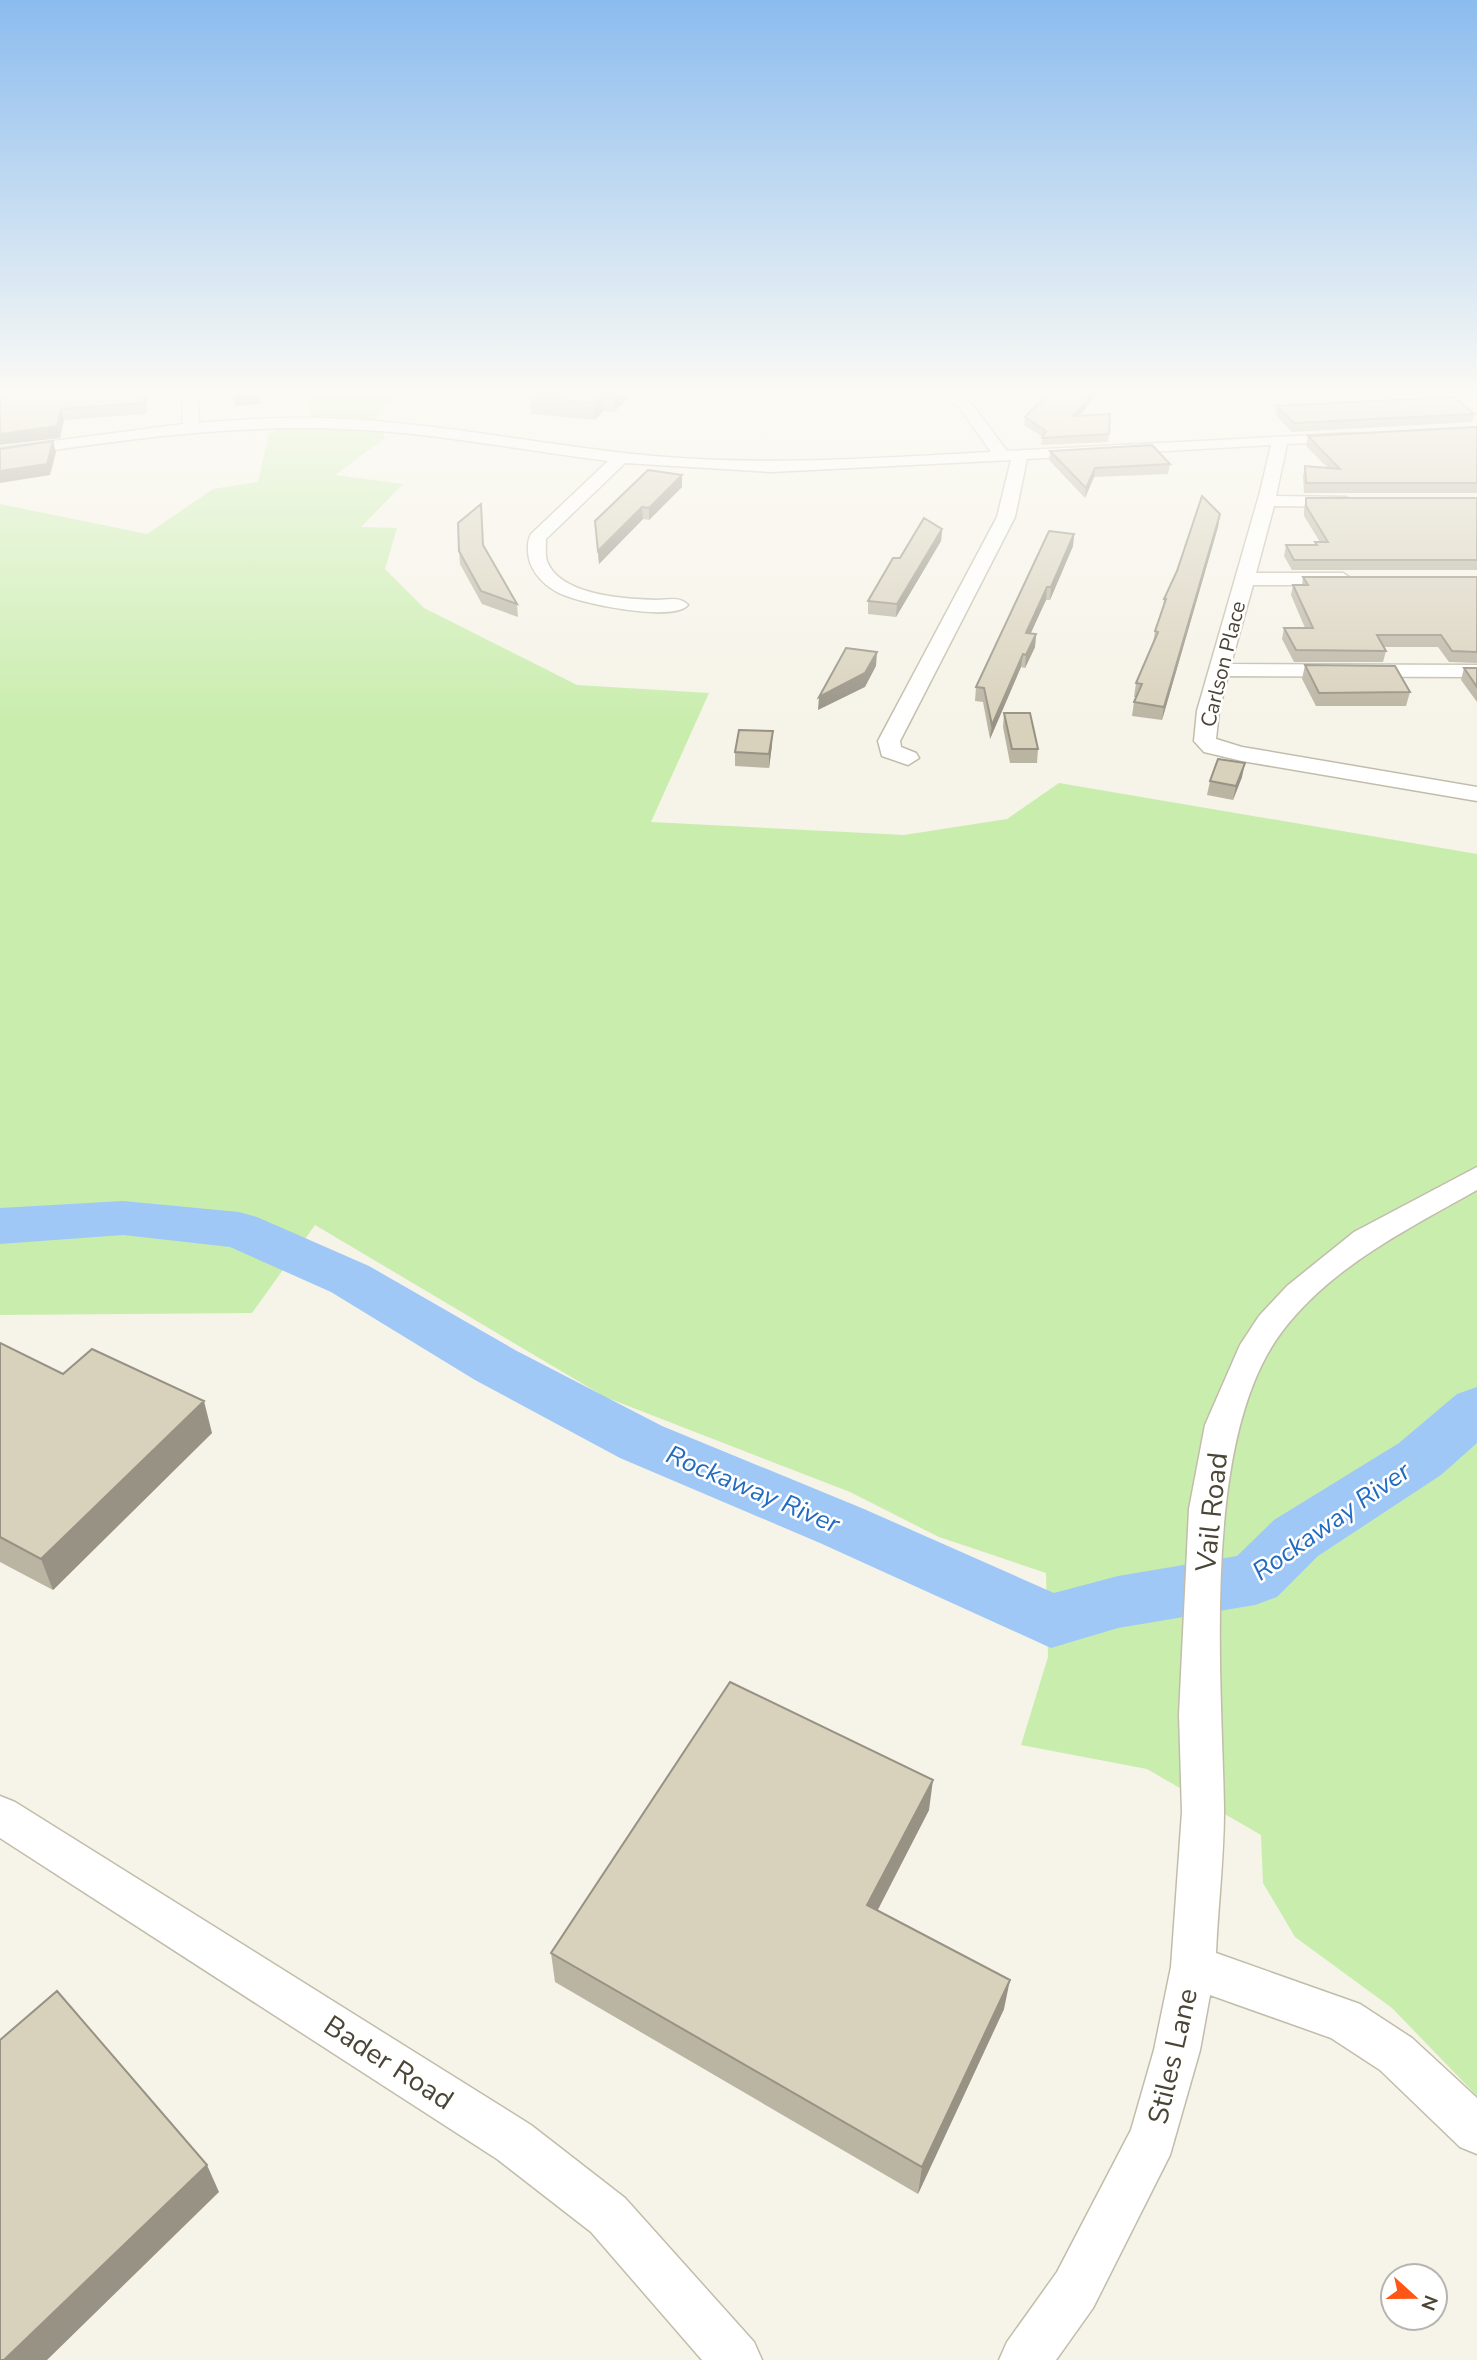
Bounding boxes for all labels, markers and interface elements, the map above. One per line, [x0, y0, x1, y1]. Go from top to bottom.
street label: Carlson Place [1194, 598, 1252, 730]
water label: Rockaway River [661, 1437, 846, 1542]
street label: Vail Road [1187, 1451, 1237, 1575]
water label: Rockaway River [1245, 1454, 1418, 1589]
street label: Stiles Lane [1139, 1985, 1207, 2128]
street label: Bader Road [316, 2007, 461, 2119]
north arrow [1379, 2262, 1449, 2332]
text: N [1414, 2291, 1444, 2314]

